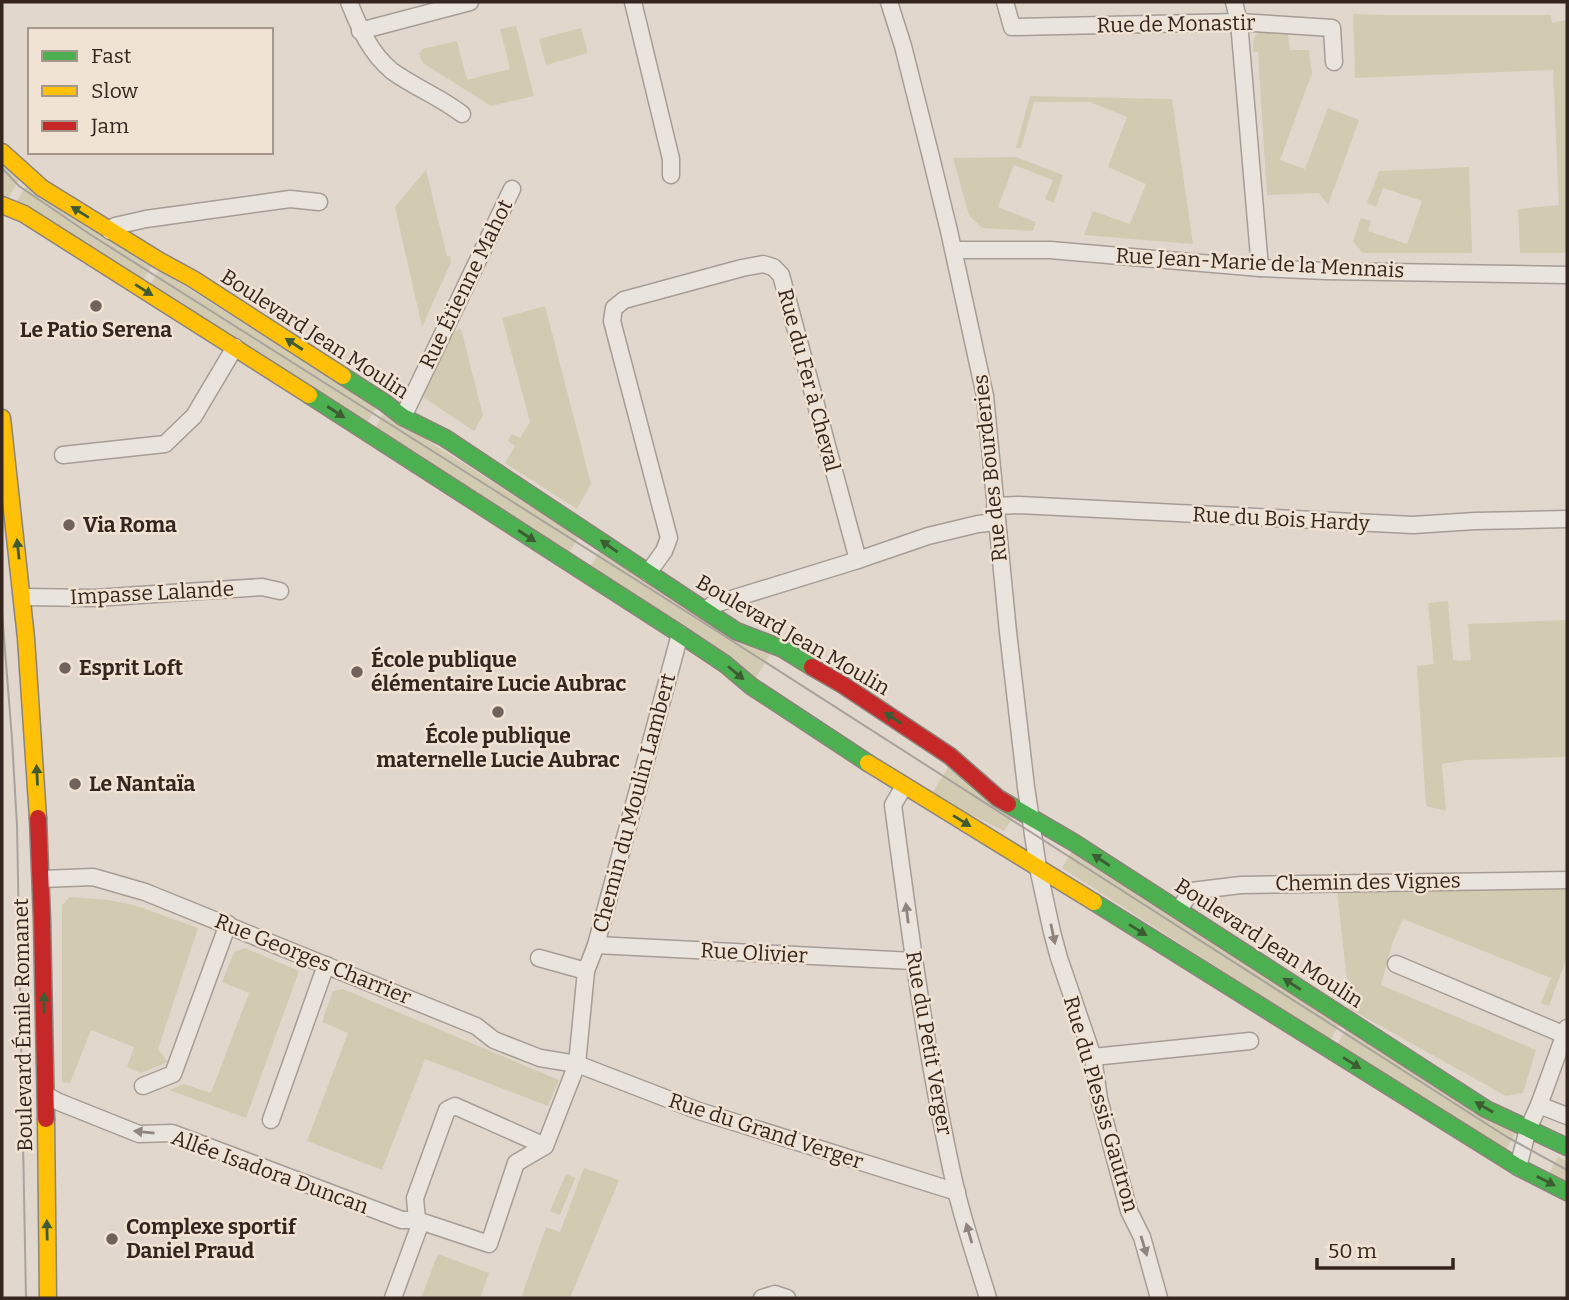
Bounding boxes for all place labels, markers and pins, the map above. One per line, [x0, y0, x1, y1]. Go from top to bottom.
marker: Le Patio Serena [88, 298, 104, 314]
place label: Le Patio Serena [20, 317, 172, 343]
place label: Via Roma [83, 512, 177, 538]
marker: Via Roma [61, 517, 77, 533]
place label: École publique élémentaire Lucie Aubrac [371, 646, 626, 697]
place label: Esprit Loft [79, 655, 184, 681]
marker: Esprit Loft [57, 660, 73, 676]
marker: École publique élémentaire Lucie Aubrac [349, 664, 365, 680]
marker: École publique maternelle Lucie Aubrac [490, 704, 506, 720]
place label: École publique maternelle Lucie Aubrac [376, 722, 620, 773]
place label: Le Nantaïa [89, 771, 196, 797]
marker: Le Nantaïa [67, 776, 83, 792]
place label: Complexe sportif Daniel Praud [126, 1214, 298, 1264]
marker: Complexe sportif Daniel Praud [104, 1231, 120, 1247]

